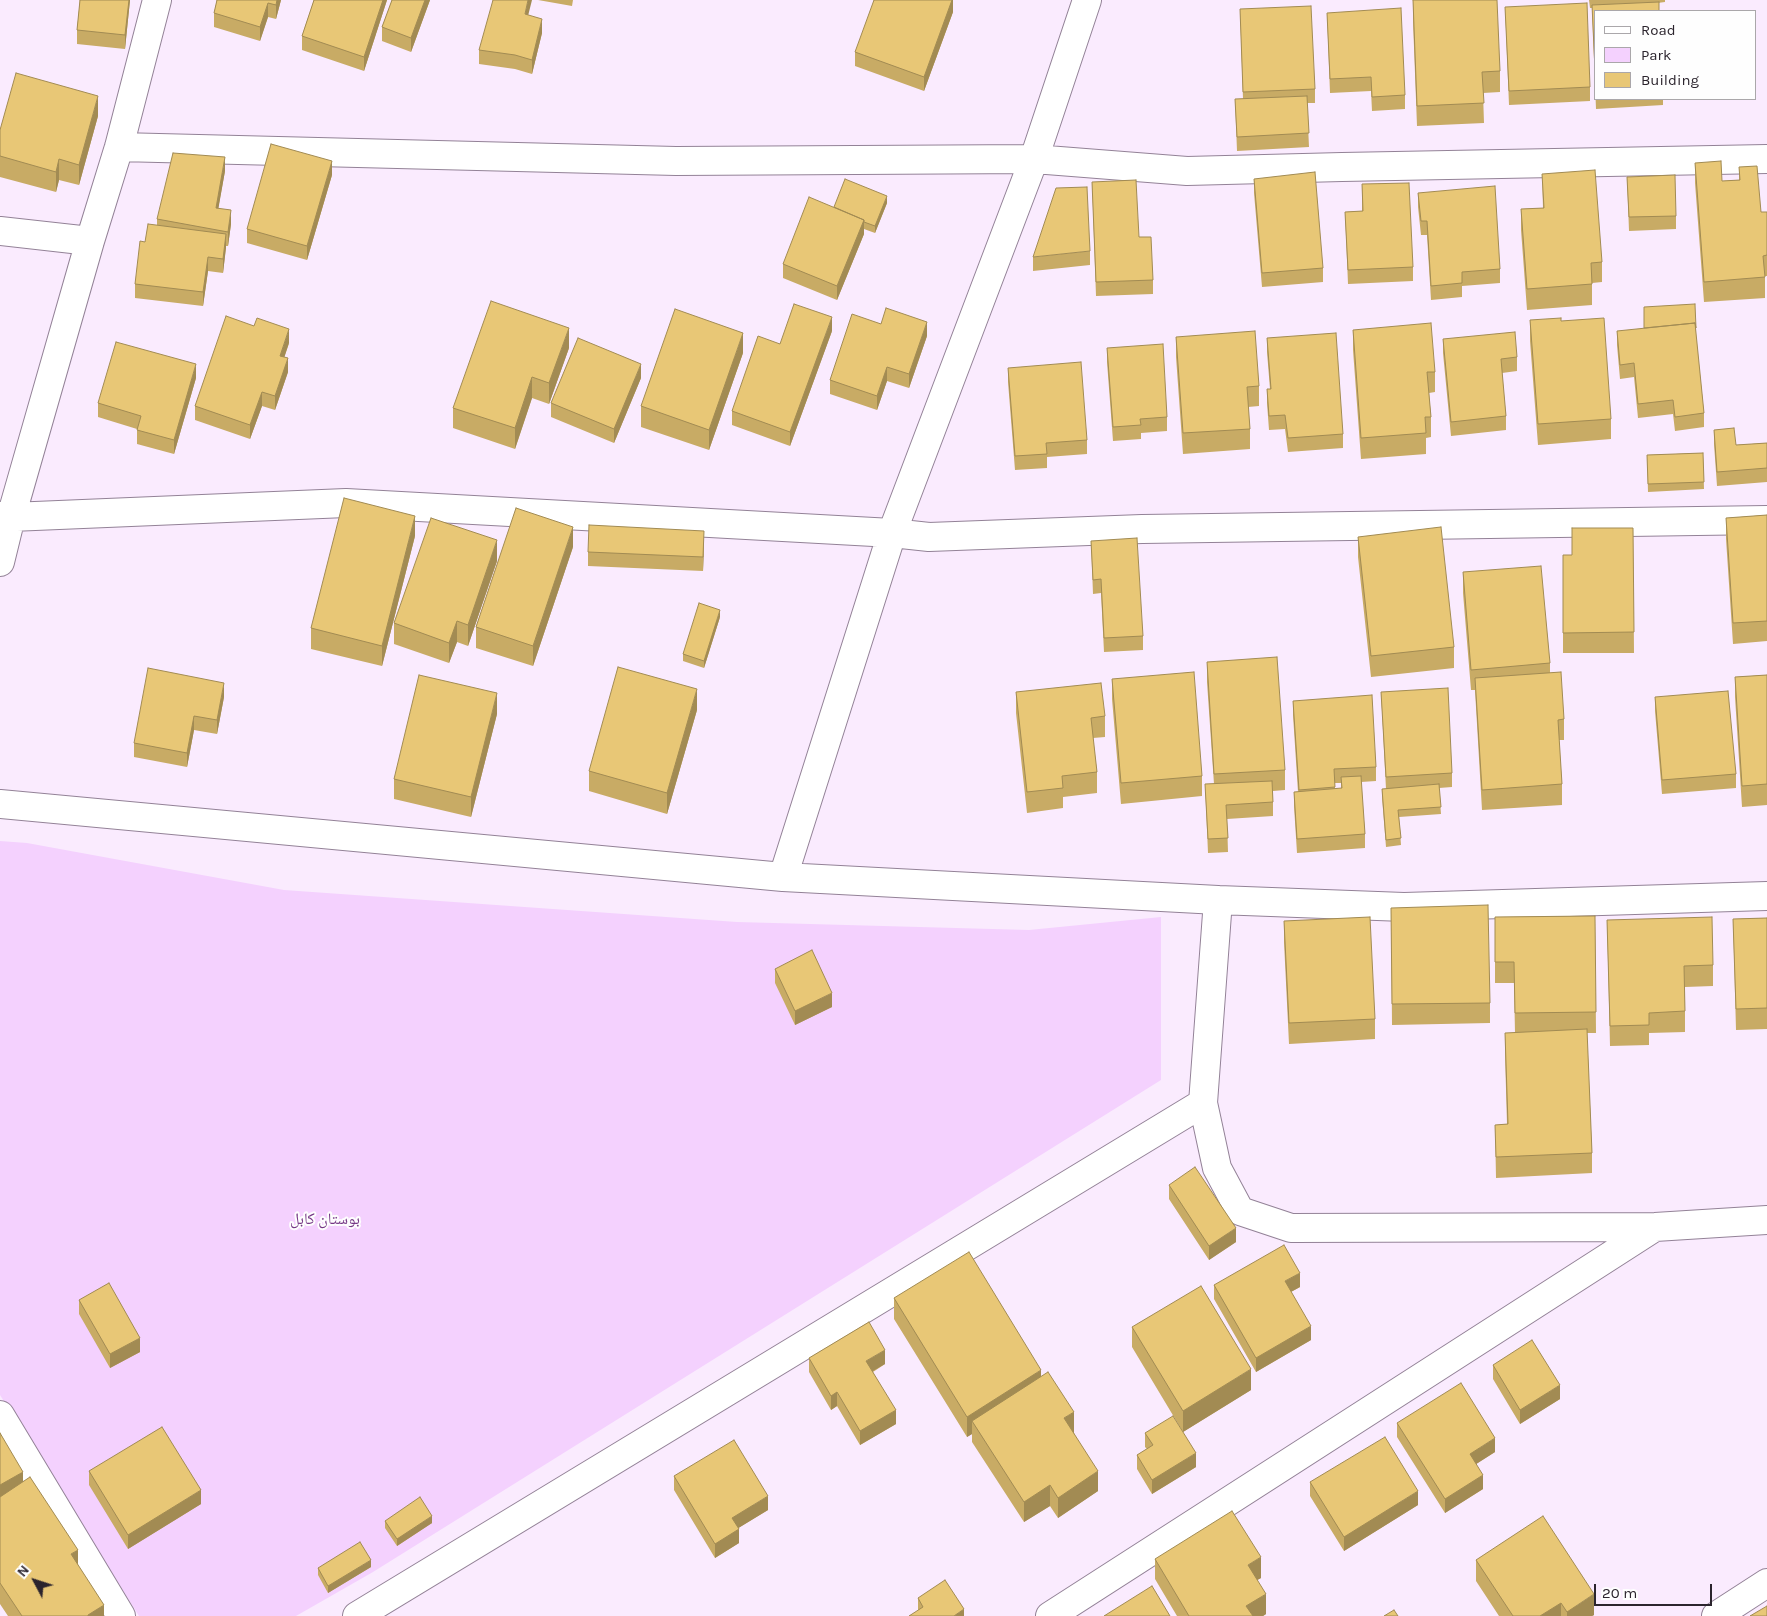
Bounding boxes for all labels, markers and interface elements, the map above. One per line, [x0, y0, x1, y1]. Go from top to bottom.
legend [1594, 10, 1757, 100]
text: Road [1641, 21, 1676, 39]
text: Park [1641, 46, 1671, 64]
text: Building [1641, 71, 1699, 89]
park label: بوستان کابل [290, 1209, 360, 1229]
north arrow [10, 1556, 60, 1606]
text: N [13, 1562, 33, 1580]
scale bar [1597, 1574, 1714, 1606]
text: 20 m [1602, 1584, 1637, 1602]

